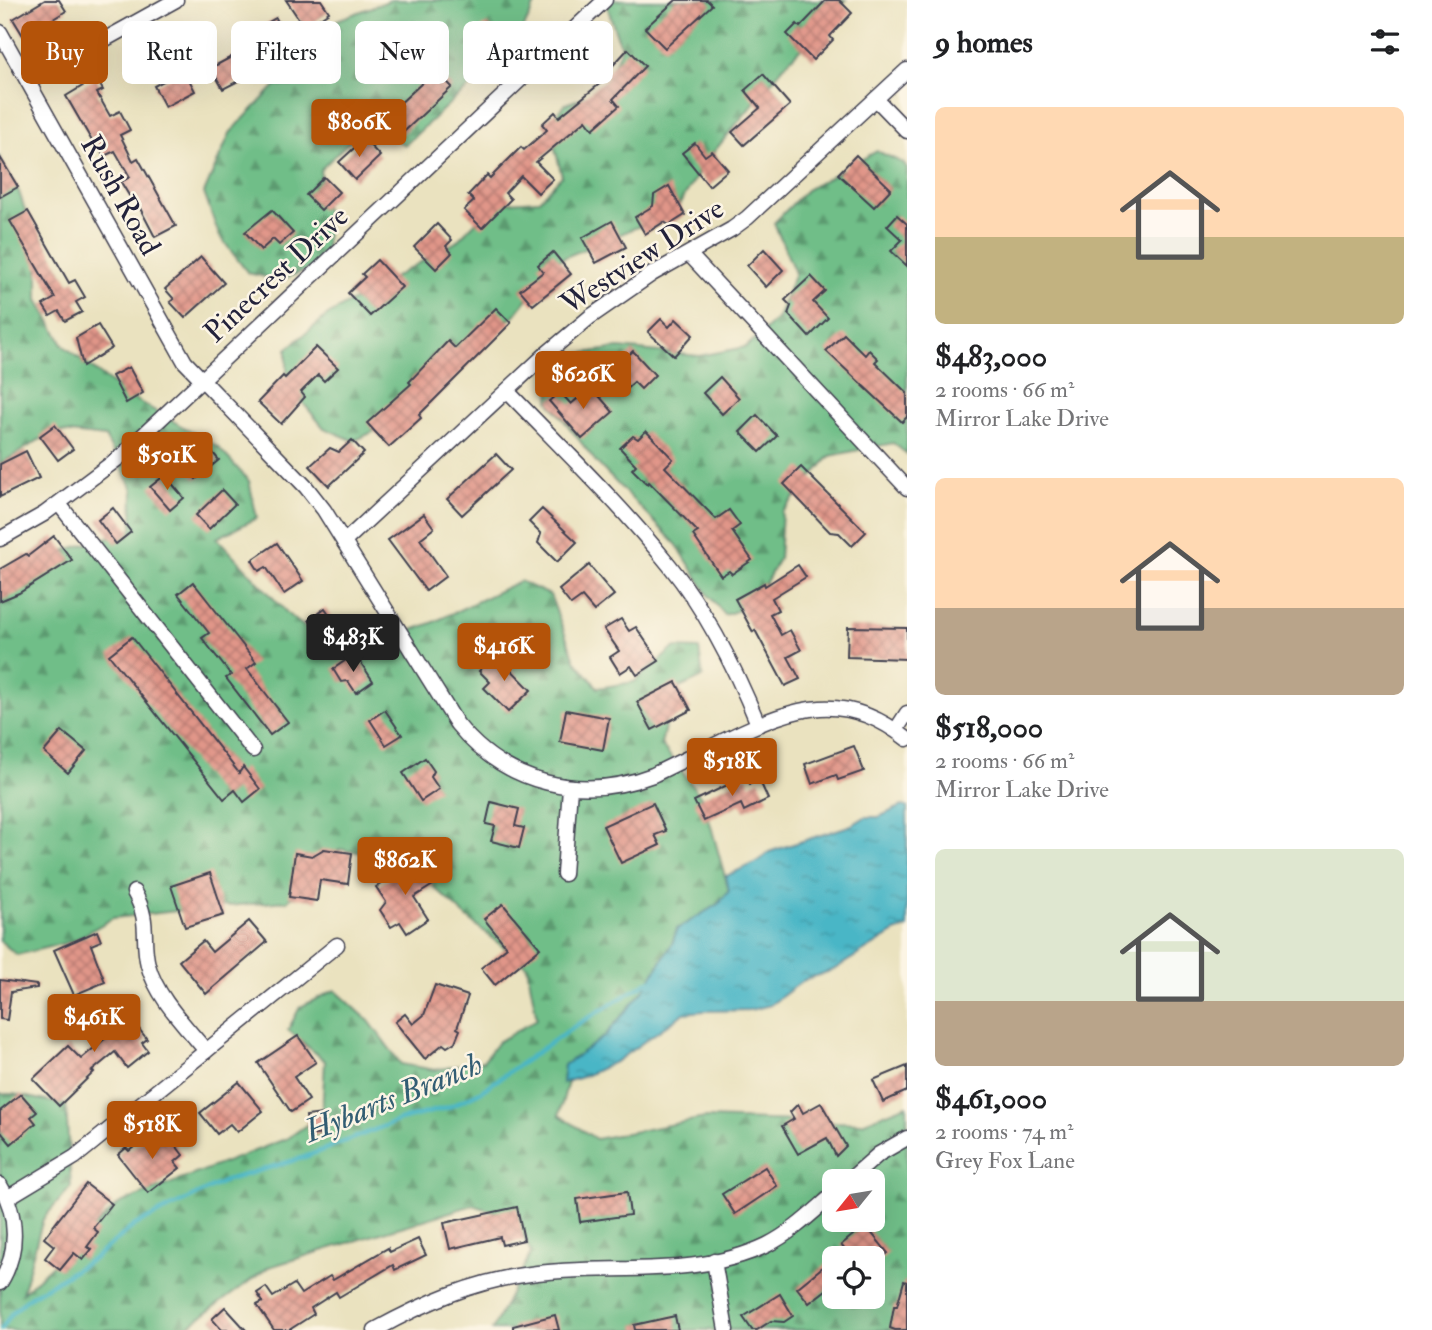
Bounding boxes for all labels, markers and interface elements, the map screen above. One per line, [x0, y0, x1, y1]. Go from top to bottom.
chip: Buy [21, 21, 108, 84]
chip: Rent [122, 21, 217, 84]
chip: Filters [231, 21, 341, 84]
chip: New [355, 21, 449, 84]
chip: Apartment [463, 21, 613, 84]
icon: filters [1366, 23, 1404, 61]
text: 9 homes [935, 24, 1033, 61]
pin: $806K [310, 100, 408, 159]
text: $806K [327, 107, 391, 136]
street label: Rush Road [72, 129, 169, 262]
icon: home [1107, 152, 1233, 278]
street label: Westview Drive [553, 190, 731, 323]
street label: Pinecrest Drive [196, 198, 356, 351]
text: $483,000 [935, 338, 1047, 375]
pin: $626K [534, 352, 632, 411]
text: $626K [551, 359, 615, 388]
text: 2 rooms · 66 m² [935, 375, 1074, 404]
text: Mirror Lake Drive [935, 404, 1109, 433]
pin: $501K [118, 433, 216, 492]
text: $501K [138, 440, 196, 469]
icon: home [1107, 523, 1233, 649]
pin: $483K [304, 614, 402, 674]
text: $483K [322, 622, 384, 651]
pin: $416K [455, 624, 553, 683]
text: $416K [473, 631, 535, 660]
text: $518,000 [935, 709, 1043, 746]
pin: $518K [683, 738, 781, 798]
text: $518K [703, 746, 761, 775]
text: 2 rooms · 66 m² [935, 746, 1074, 775]
text: Mirror Lake Drive [935, 775, 1109, 804]
pin: $862K [356, 838, 454, 897]
text: $862K [373, 845, 437, 874]
icon: home [1107, 894, 1233, 1020]
pin: $461K [45, 995, 143, 1054]
text: $461K [63, 1002, 125, 1031]
water label: Hybarts Branch [297, 1044, 488, 1153]
text: $461,000 [935, 1080, 1047, 1117]
pin: $518K [103, 1102, 201, 1161]
text: $518K [123, 1109, 181, 1138]
text: 2 rooms · 74 m² [935, 1117, 1074, 1146]
text: Grey Fox Lane [935, 1146, 1075, 1175]
north arrow [822, 1169, 886, 1232]
map controls [822, 1169, 885, 1309]
button: locate [822, 1246, 885, 1309]

